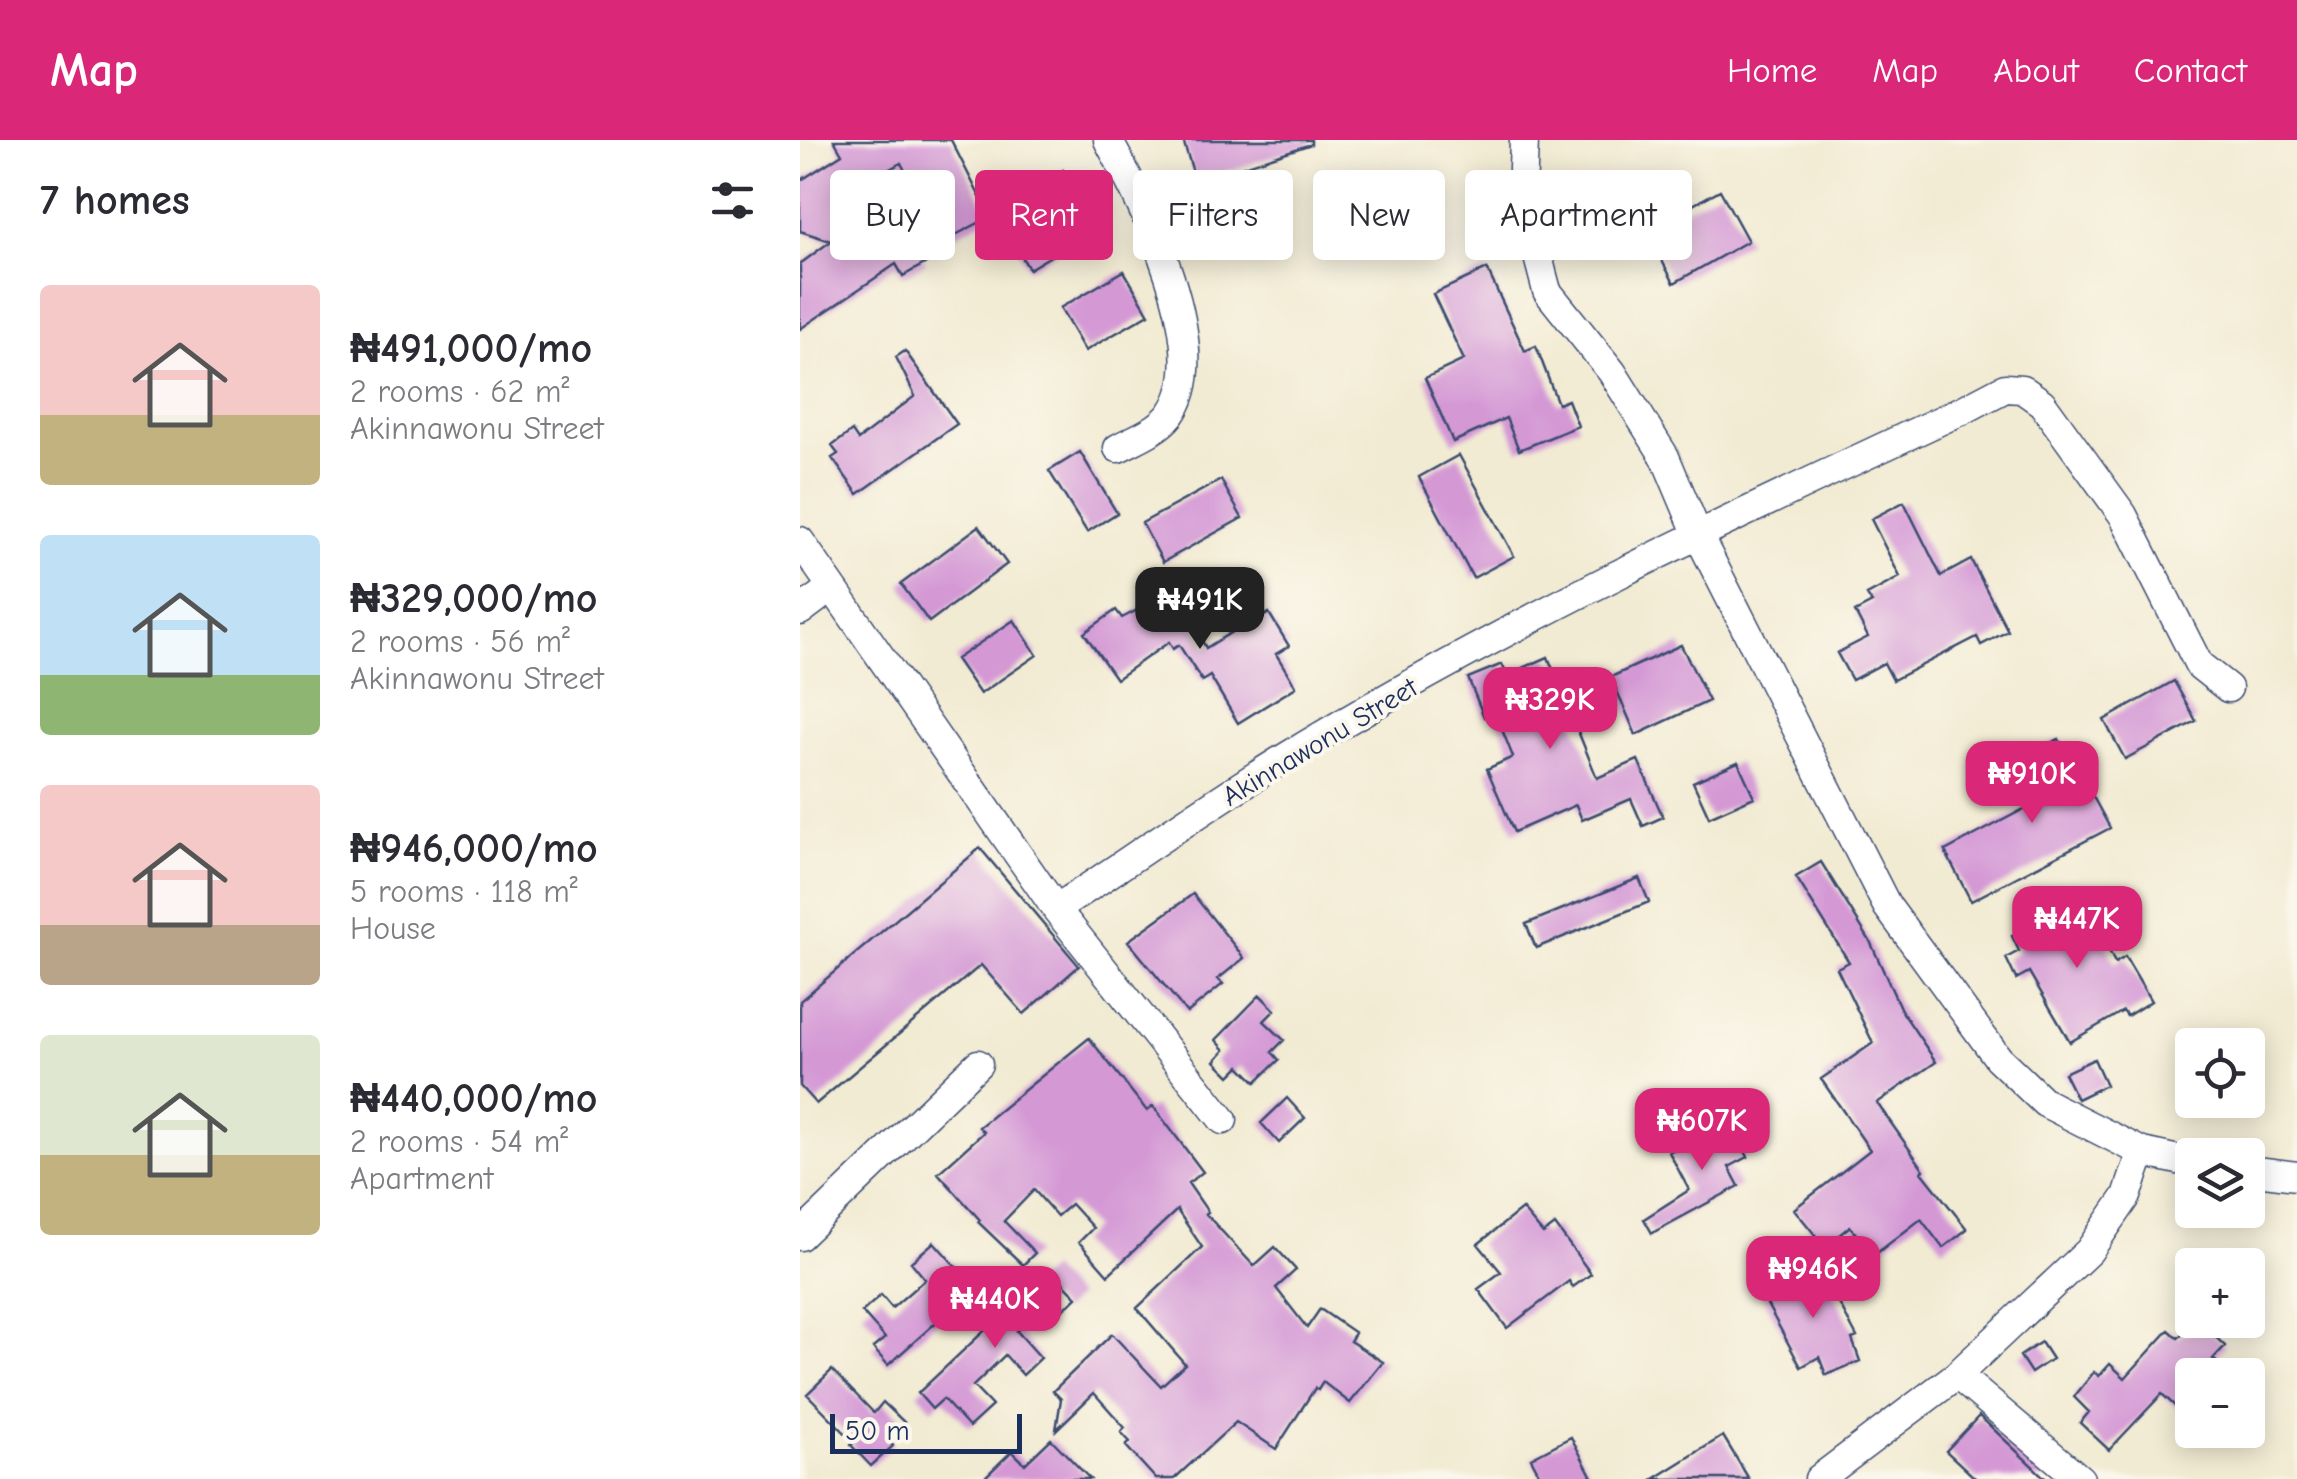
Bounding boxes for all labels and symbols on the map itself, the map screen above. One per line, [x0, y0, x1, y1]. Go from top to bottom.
pin: ₦491K [1130, 567, 1270, 652]
pin: ₦329K [1480, 667, 1620, 752]
street label: Akinnawonu Street [1217, 671, 1424, 813]
pin: ₦910K [1962, 741, 2102, 826]
pin: ₦447K [2007, 886, 2147, 971]
pin: ₦607K [1632, 1088, 1772, 1173]
pin: ₦946K [1743, 1236, 1883, 1321]
pin: ₦440K [925, 1266, 1065, 1351]
scale bar [830, 1409, 1022, 1454]

